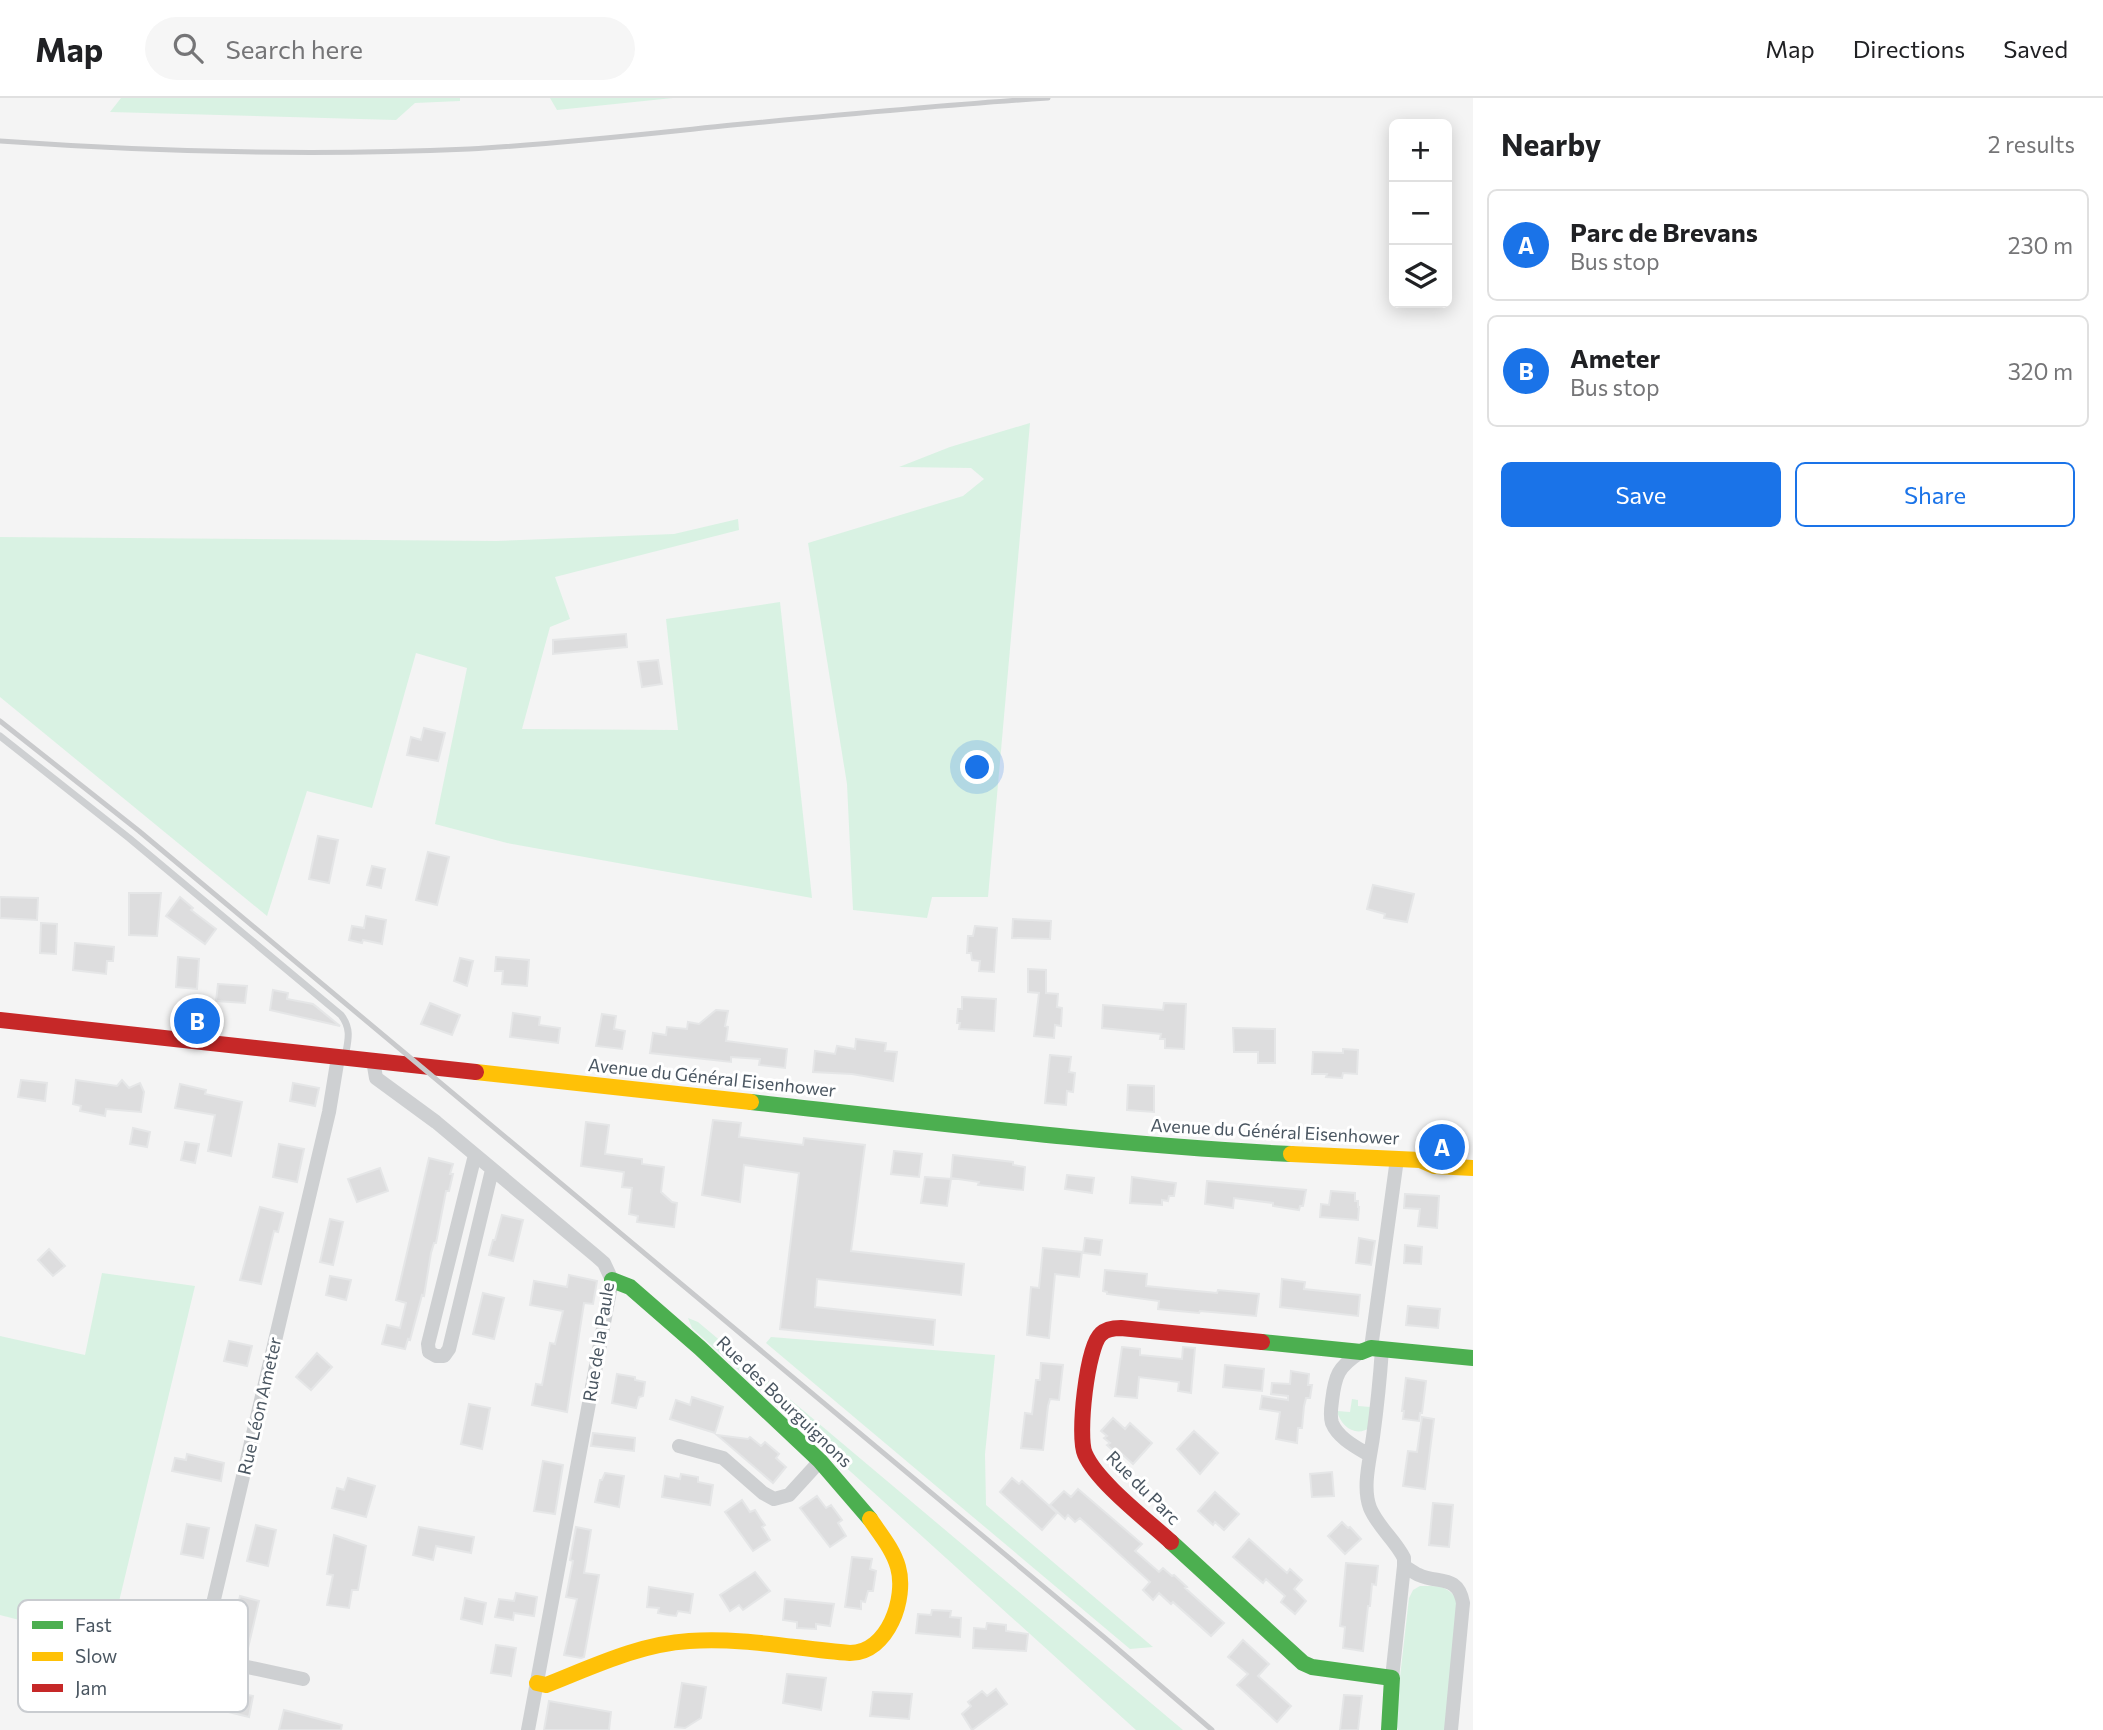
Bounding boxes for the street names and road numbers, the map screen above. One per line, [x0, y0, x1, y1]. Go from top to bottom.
street label: Avenue du Général Eisenhower [587, 1053, 837, 1101]
street label: Avenue du Général Eisenhower [1150, 1113, 1400, 1149]
street label: Rue de la Paule [578, 1281, 618, 1403]
street label: Rue des Bourguignons [712, 1331, 857, 1472]
street label: Rue Léon Ameter [232, 1335, 286, 1477]
street label: Rue du Parc [1102, 1446, 1185, 1529]

